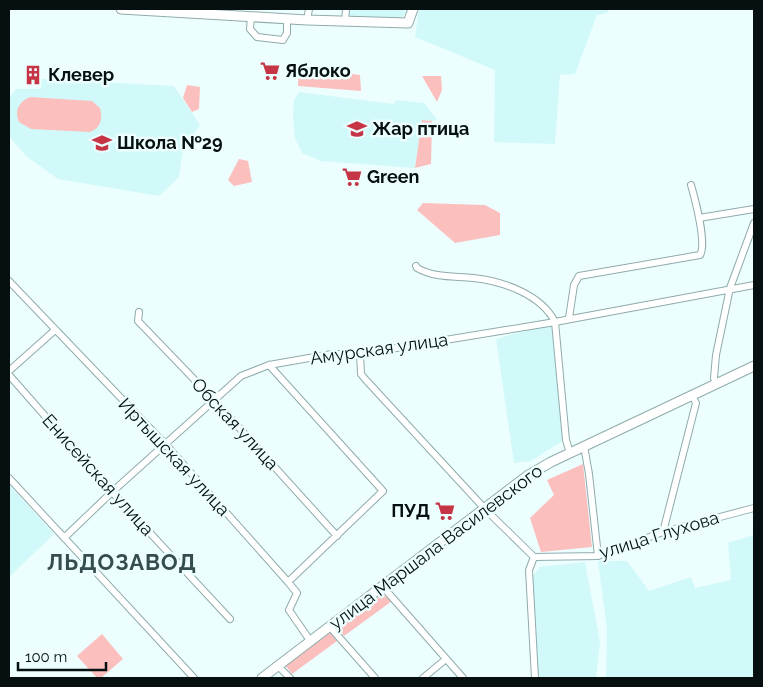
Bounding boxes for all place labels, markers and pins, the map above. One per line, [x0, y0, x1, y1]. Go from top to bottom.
supermarket icon: Яблоко [259, 60, 281, 82]
place label: Яблоко [285, 60, 351, 81]
building icon: Клевер [22, 64, 44, 86]
place label: Клевер [48, 64, 114, 85]
school or university icon: Жар птица [346, 118, 368, 140]
place label: Жар птица [372, 118, 469, 139]
school or university icon: Школа №29 [91, 132, 113, 154]
place label: Школа №29 [117, 132, 223, 153]
supermarket icon: Green [341, 166, 363, 188]
place label: Green [367, 166, 419, 187]
place label: ПУД [391, 500, 430, 521]
supermarket icon: ПУД [434, 500, 456, 522]

